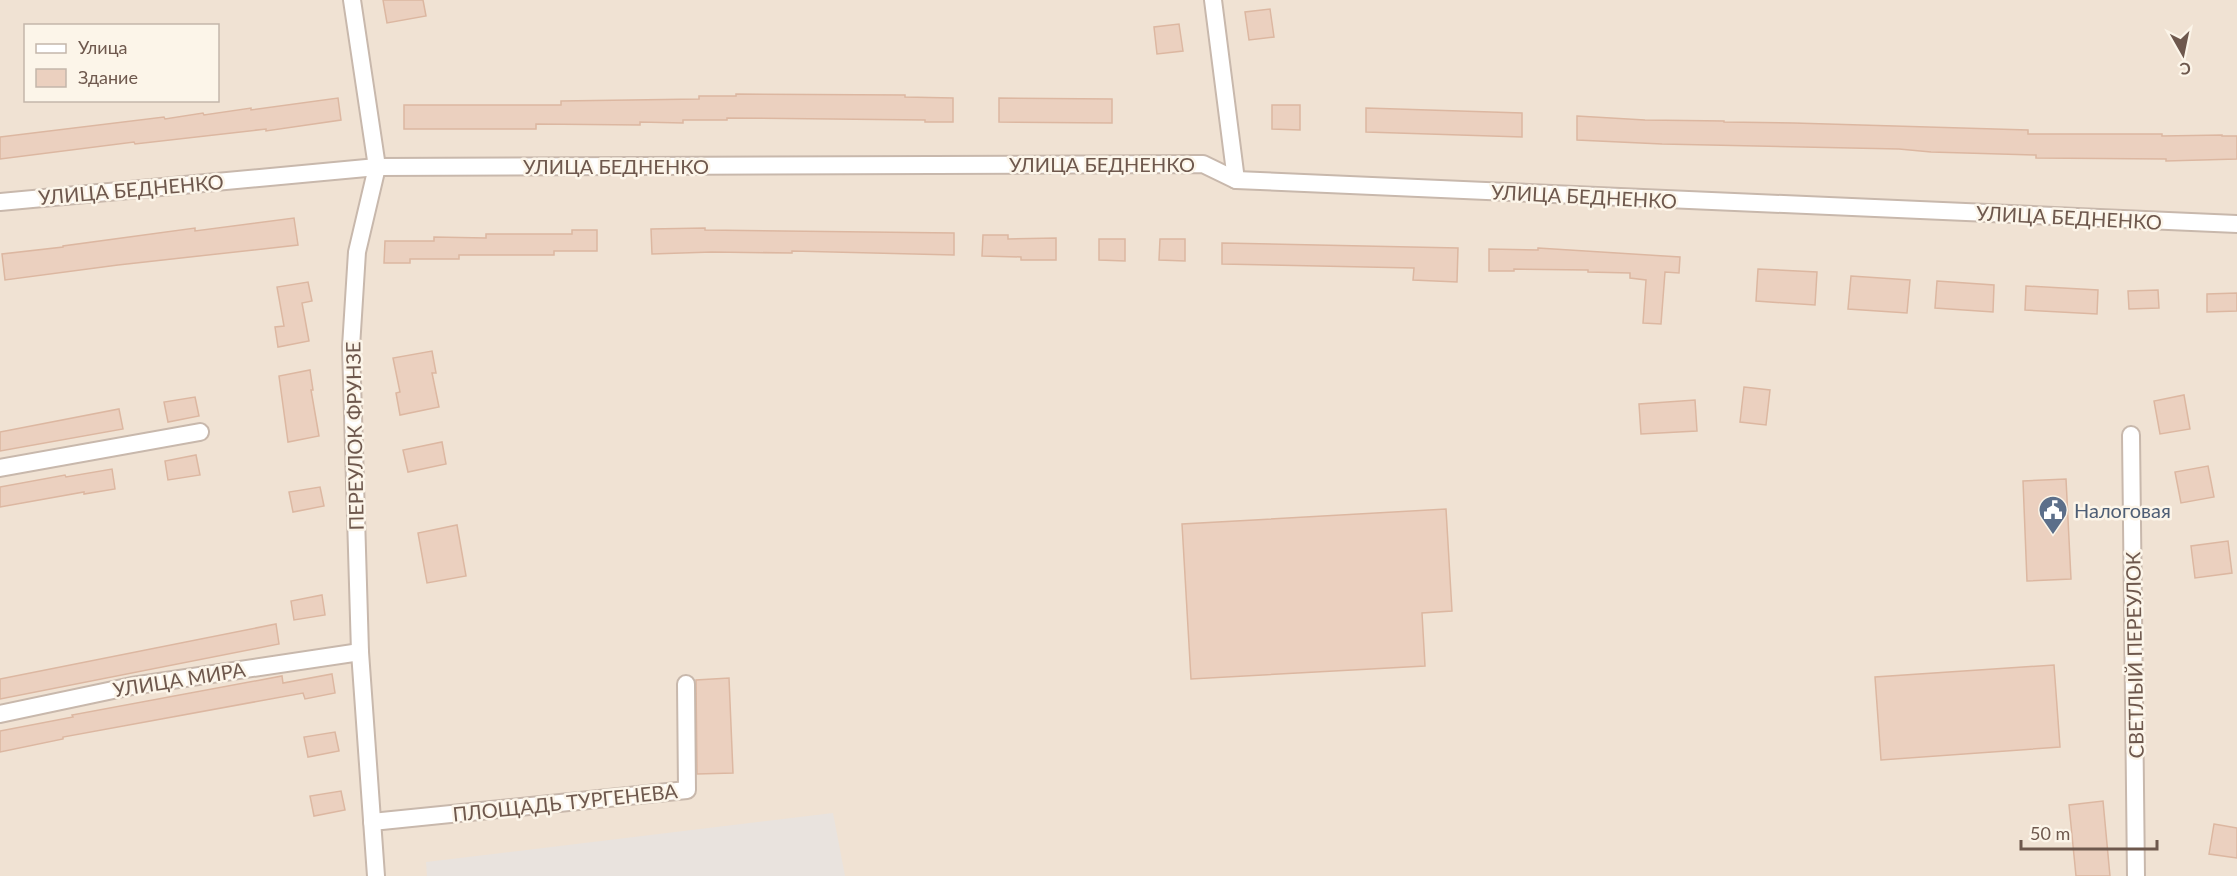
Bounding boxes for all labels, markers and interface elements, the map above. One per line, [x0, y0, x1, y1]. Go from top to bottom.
legend [24, 24, 219, 102]
north arrow [2153, 24, 2213, 84]
text: Улица [78, 36, 128, 58]
text: С [2178, 59, 2192, 80]
text: Здание [78, 66, 138, 88]
street label: УЛИЦА БЕДНЕНКО [1009, 152, 1195, 176]
street label: УЛИЦА БЕДНЕНКО [523, 154, 709, 178]
street label: УЛИЦА БЕДНЕНКО [37, 169, 225, 209]
street label: УЛИЦА БЕДНЕНКО [1491, 179, 1677, 213]
street label: УЛИЦА БЕДНЕНКО [1976, 200, 2162, 234]
street label: ПЕРЕУЛОК ФРУНЗЕ [340, 341, 368, 531]
public building icon: Налоговая [2037, 494, 2069, 536]
place label: Налоговая [2074, 498, 2171, 522]
street label: СВЕТЛЫЙ ПЕРЕУЛОК [2120, 551, 2148, 759]
street label: УЛИЦА МИРА [111, 657, 247, 701]
street label: ПЛОЩАДЬ ТУРГЕНЕВА [451, 778, 679, 826]
scale bar [2021, 813, 2158, 851]
text: 50 m [2030, 822, 2070, 844]

